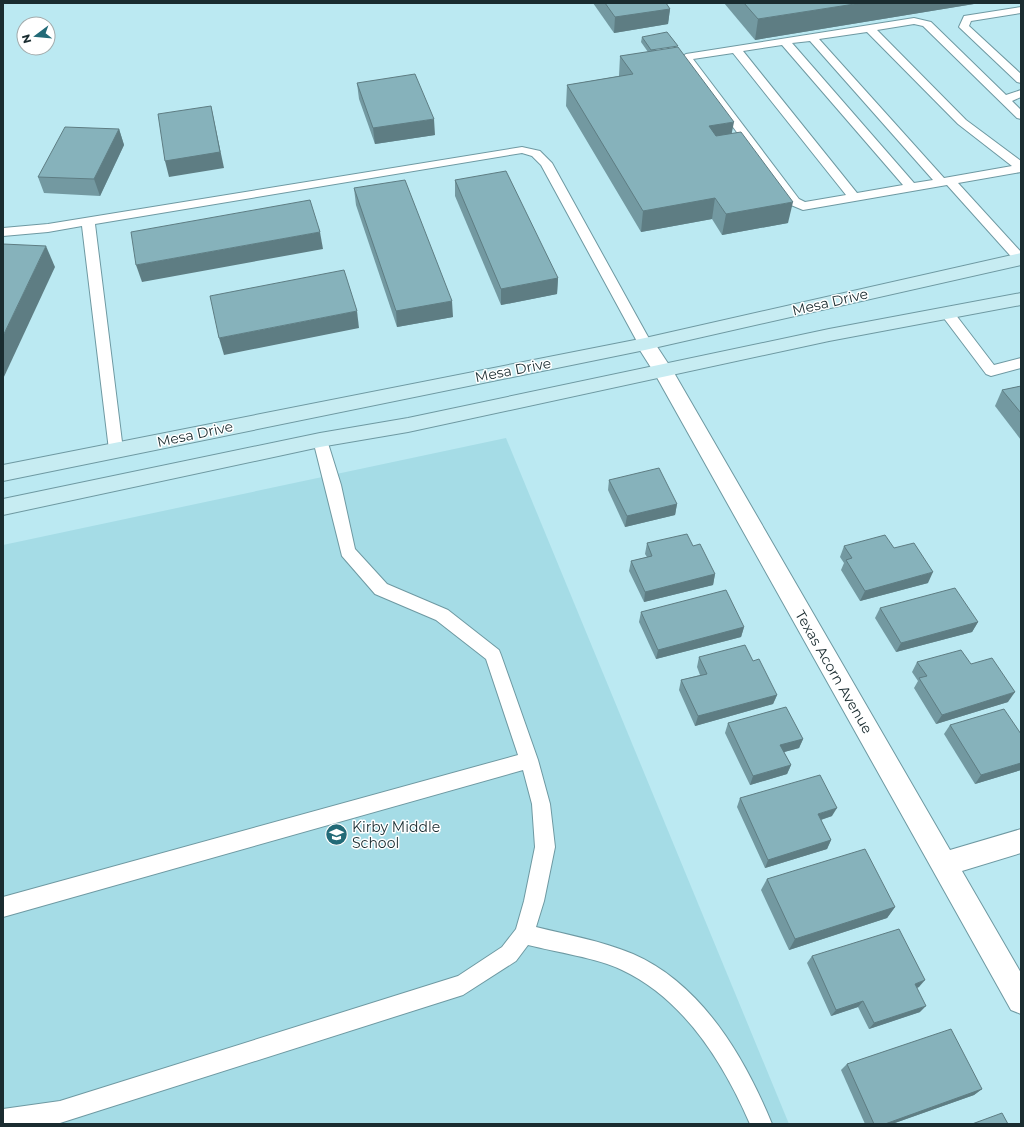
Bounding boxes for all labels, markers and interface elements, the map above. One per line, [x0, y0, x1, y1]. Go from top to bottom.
north arrow [16, 16, 56, 56]
text: N [18, 33, 34, 45]
street label: Mesa Drive [790, 285, 870, 319]
street label: Mesa Drive [473, 354, 553, 386]
street label: Mesa Drive [155, 417, 235, 451]
street label: Texas Acorn Avenue [791, 607, 877, 737]
place label: Kirby Middle School [352, 818, 440, 852]
school or university icon: Kirby Middle School [323, 822, 349, 848]

